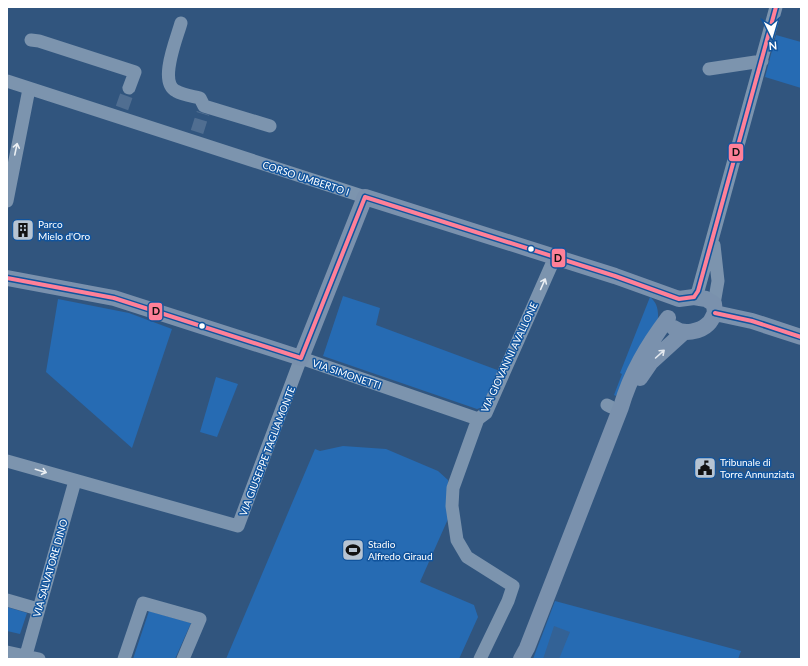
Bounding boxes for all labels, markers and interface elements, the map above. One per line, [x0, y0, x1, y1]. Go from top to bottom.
north arrow [752, 16, 792, 56]
text: N [768, 40, 778, 53]
one-way arrow [12, 143, 20, 156]
line badge: D [728, 143, 744, 162]
text: D [732, 145, 740, 158]
street label: CORSO UMBERTO I [261, 158, 351, 198]
building icon: Parco Mielo d'Oro [10, 217, 36, 243]
place label: Parco Mielo d'Oro [38, 218, 90, 242]
unlabelled marker [526, 244, 536, 254]
line badge: D [551, 248, 566, 268]
text: D [554, 251, 562, 264]
one-way arrow [540, 278, 547, 290]
street label: VIA GIOVANNI AVALLONE [478, 300, 540, 414]
line badge: D [148, 302, 163, 321]
text: D [152, 304, 160, 317]
unlabelled marker [197, 321, 207, 331]
one-way arrow [655, 349, 665, 358]
street label: VIA SIMONETTI [311, 357, 383, 391]
street label: VIA GIUSEPPE TAGLIAMONTE [237, 384, 297, 517]
public building icon: Tribunale di Torre Annunziata [692, 455, 718, 481]
place label: Tribunale di Torre Annunziata [720, 456, 794, 480]
one-way arrow [34, 468, 47, 475]
street label: VIA SALVATORE DINO [30, 518, 70, 618]
sports icon: Stadio Alfredo Giraud [340, 537, 366, 563]
place label: Stadio Alfredo Giraud [368, 538, 433, 562]

